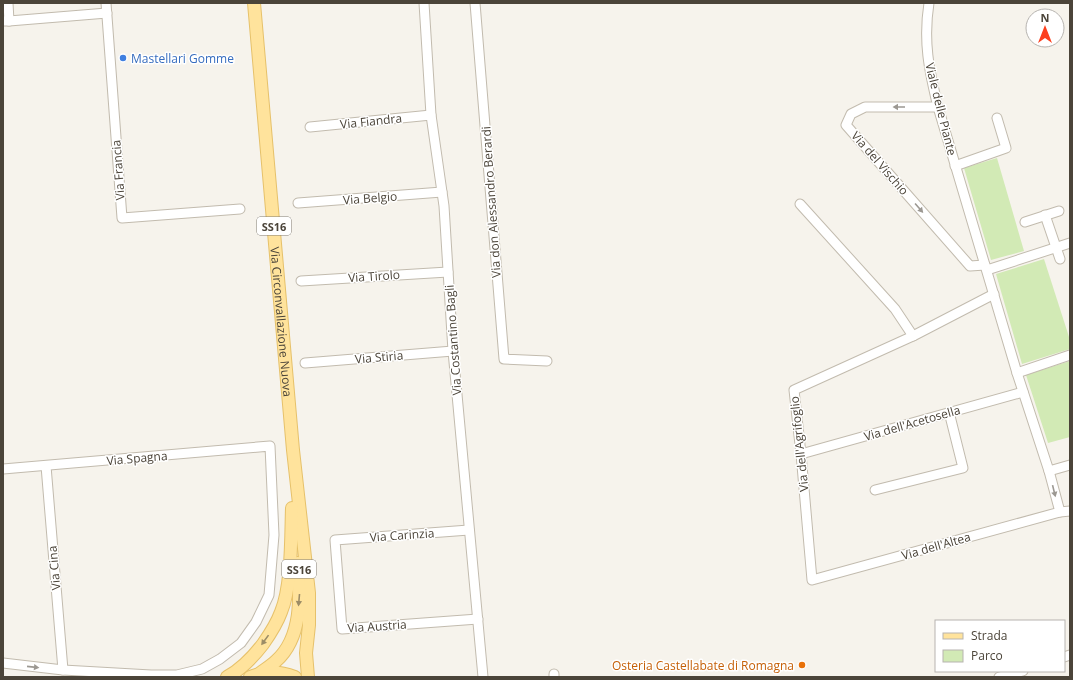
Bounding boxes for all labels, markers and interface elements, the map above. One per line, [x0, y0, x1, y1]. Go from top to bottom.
north arrow [1025, 8, 1065, 48]
text: N [1041, 10, 1049, 25]
place label: Mastellari Gomme [131, 50, 234, 67]
marker: Mastellari Gomme [118, 53, 128, 63]
street label: Viale delle Piante [921, 61, 961, 157]
one-way arrow [892, 104, 905, 110]
street label: Via Fiandra [339, 109, 403, 133]
street label: Via don Alessandro Berardi [477, 126, 505, 278]
street label: Via del Vischio [848, 127, 912, 199]
street label: Via Francia [107, 139, 129, 201]
street label: Via Belgio [342, 188, 398, 208]
one-way arrow [914, 202, 923, 213]
road number: SS16 [257, 217, 291, 235]
street label: Via Circonvallazione Nuova [267, 246, 297, 398]
street label: Via Tirolo [347, 266, 401, 286]
street label: Via Costantino Bagli [441, 284, 465, 396]
street label: Via Stiria [354, 346, 404, 368]
street label: Via dell'Agrifoglio [786, 395, 812, 493]
street label: Via dell'Acetosella [862, 401, 962, 445]
street label: Via Spagna [106, 447, 168, 469]
one-way arrow [1052, 485, 1058, 498]
street label: Via Carinzia [369, 524, 435, 546]
street label: Via dell'Altea [900, 528, 972, 564]
street label: Via Cina [44, 545, 64, 591]
road number: SS16 [282, 560, 316, 578]
one-way arrow [296, 594, 303, 606]
street label: Via Austria [347, 615, 407, 637]
legend [935, 620, 1065, 672]
text: Strada [971, 627, 1007, 644]
one-way arrow [261, 635, 269, 645]
text: Parco [971, 647, 1003, 664]
place label: Osteria Castellabate di Romagna [612, 657, 794, 674]
marker: Osteria Castellabate di Romagna [797, 660, 807, 670]
one-way arrow [27, 663, 39, 670]

